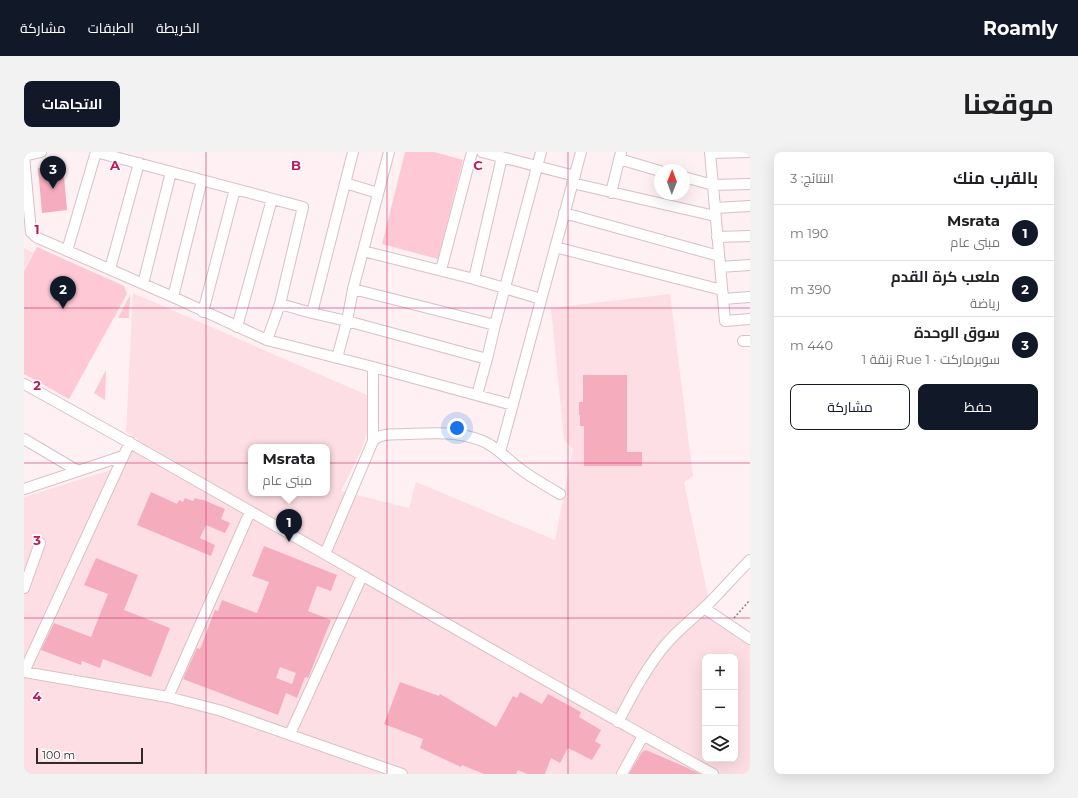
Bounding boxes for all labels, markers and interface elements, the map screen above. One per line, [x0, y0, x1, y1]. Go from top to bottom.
text: Roamly [983, 17, 1058, 40]
text: مشاركة [20, 19, 66, 37]
text: الطبقات [88, 19, 134, 37]
text: الخريطة [156, 19, 200, 37]
button: الاتجاهات [24, 81, 120, 127]
text: موقعنا [963, 87, 1054, 121]
pin: 3 [40, 156, 66, 189]
text: A [109, 157, 121, 173]
text: B [291, 157, 301, 173]
text: C [473, 157, 483, 173]
north arrow [654, 164, 690, 200]
text: بالقرب منك [953, 168, 1038, 188]
text: النتائج: 3 [790, 170, 834, 186]
text: Msrata [947, 211, 1000, 230]
text: 1 [34, 221, 40, 237]
text: 190 m [790, 225, 828, 241]
text: 1 [1022, 225, 1028, 241]
text: مبنى عام [950, 234, 1000, 250]
text: ملعب كرة القدم [891, 267, 1000, 286]
pin: 2 [50, 276, 76, 309]
text: 390 m [790, 281, 831, 297]
text: 2 [1021, 281, 1029, 297]
text: رياضة [970, 295, 1000, 311]
text: سوق الوحدة [914, 323, 1000, 342]
text: 440 m [790, 337, 833, 353]
text: 3 [1021, 337, 1029, 353]
text: سوبرماركت · Rue 1 زنقة 1 [862, 351, 1000, 367]
text: 2 [33, 377, 41, 393]
button: مشاركة [790, 384, 910, 430]
button: حفظ [918, 384, 1038, 430]
your location [447, 418, 467, 438]
popup [248, 444, 330, 496]
text: Msrata [263, 449, 315, 468]
text: مبنى عام [263, 472, 312, 488]
pin: 1 [276, 509, 302, 542]
text: 3 [32, 532, 41, 548]
map controls [702, 654, 738, 762]
button: + [702, 654, 738, 690]
text: 4 [33, 688, 42, 704]
button: − [702, 690, 738, 726]
button: layers [702, 726, 738, 762]
scale bar [36, 746, 143, 765]
text: 100 m [42, 748, 75, 762]

